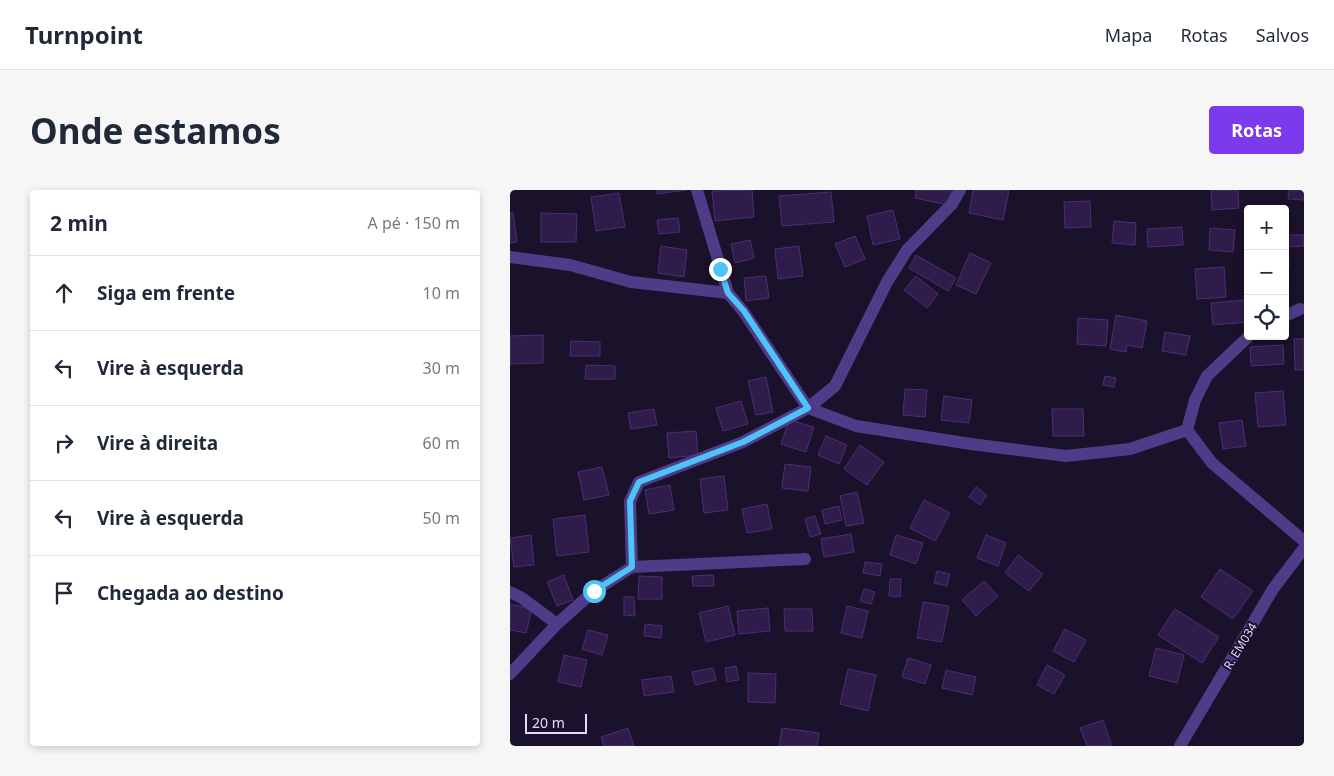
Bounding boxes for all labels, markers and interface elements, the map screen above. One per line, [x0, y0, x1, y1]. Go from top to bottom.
text: Turnpoint [25, 18, 143, 51]
text: Mapa [1105, 23, 1152, 47]
text: Rotas [1180, 23, 1228, 47]
text: Salvos [1256, 23, 1309, 47]
button: Rotas [1209, 106, 1304, 154]
text: Onde estamos [30, 107, 281, 154]
map controls [1244, 205, 1289, 340]
button: + [1244, 205, 1289, 250]
text: 2 min [50, 209, 108, 237]
text: A pé · 150 m [368, 212, 460, 234]
button: − [1244, 250, 1289, 295]
route end [709, 258, 732, 281]
icon: ahead [50, 279, 78, 307]
text: Siga em frente [97, 280, 235, 306]
text: 10 m [423, 282, 460, 304]
button: locate [1244, 295, 1289, 340]
icon: left [50, 354, 78, 382]
text: Vire à esquerda [97, 355, 244, 381]
text: 30 m [423, 357, 460, 379]
icon: right [50, 429, 78, 457]
text: Vire à direita [97, 430, 218, 456]
text: 60 m [423, 432, 460, 454]
icon: left [50, 504, 78, 532]
text: Vire à esquerda [97, 505, 244, 531]
text: 50 m [423, 507, 460, 529]
icon: arrive [50, 579, 78, 607]
text: Chegada ao destino [97, 580, 284, 606]
route start [583, 580, 606, 603]
street label: R. EM034 [1219, 619, 1261, 673]
scale bar [525, 711, 588, 734]
text: 20 m [532, 713, 565, 732]

